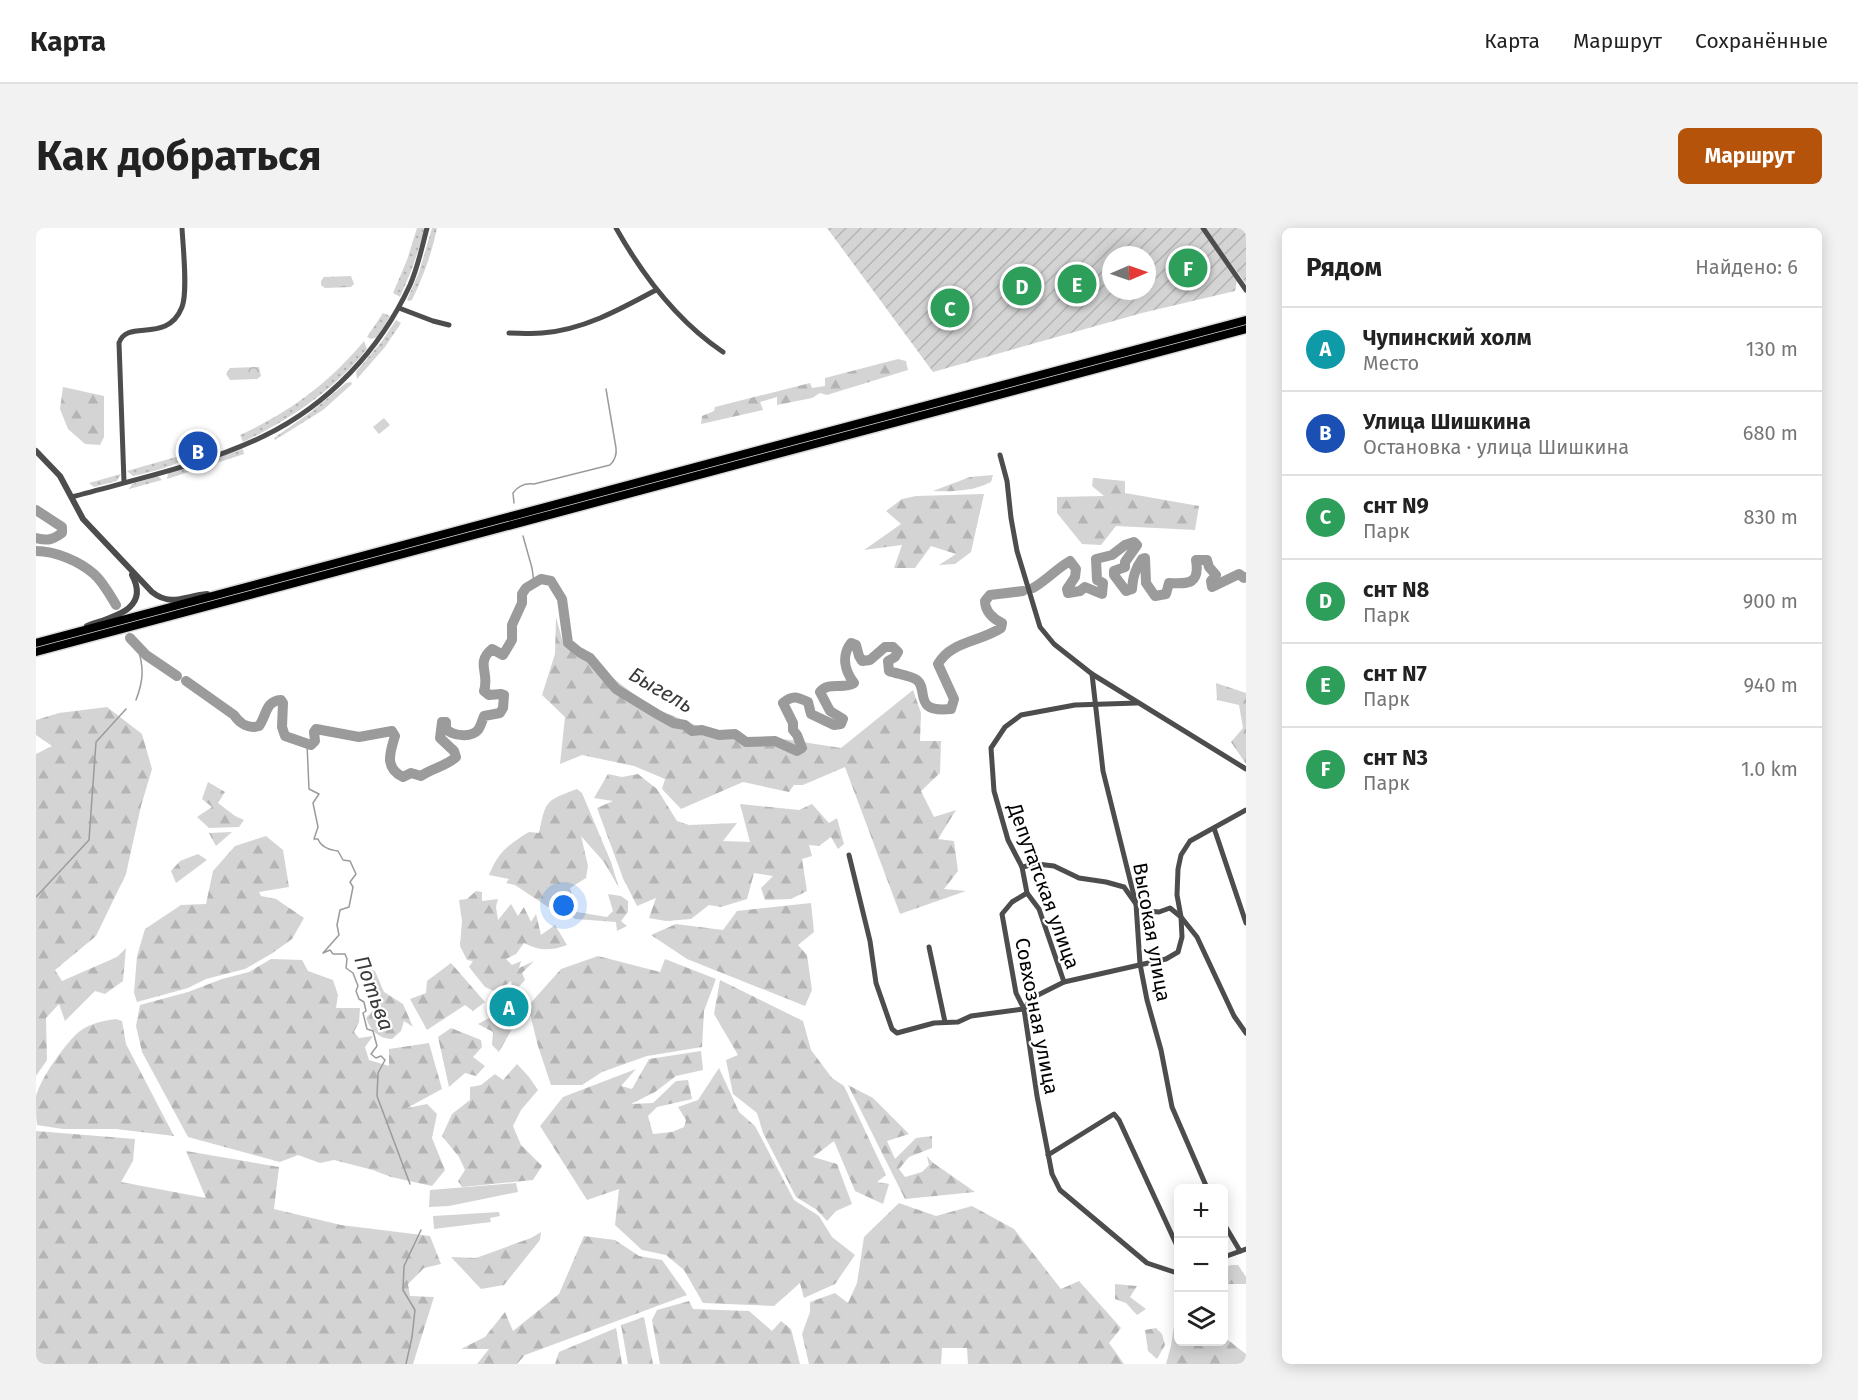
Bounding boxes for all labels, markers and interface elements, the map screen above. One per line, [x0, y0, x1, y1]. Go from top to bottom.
text: Карта [30, 25, 106, 58]
text: Карта [1484, 28, 1540, 54]
text: Маршрут [1573, 28, 1662, 54]
text: Сохранённые [1695, 28, 1828, 54]
button: Маршрут [1678, 128, 1822, 184]
text: Как добраться [36, 131, 322, 181]
north arrow [1102, 246, 1156, 300]
pin: F [1168, 246, 1208, 291]
text: Рядом [1306, 252, 1382, 283]
text: Найдено: 6 [1695, 255, 1798, 279]
pin: E [1058, 262, 1096, 306]
pin: D [1002, 264, 1042, 308]
pin: C [930, 286, 970, 331]
text: Чупинский холм [1363, 324, 1531, 351]
text: A [1320, 337, 1331, 361]
text: 130 m [1746, 337, 1798, 361]
text: Место [1363, 351, 1419, 375]
text: Улица Шишкина [1363, 408, 1531, 435]
text: B [1319, 421, 1332, 445]
text: 680 m [1743, 421, 1798, 445]
pin: B [178, 428, 218, 474]
text: Остановка · улица Шишкина [1363, 435, 1629, 459]
text: снт N9 [1363, 492, 1429, 519]
text: C [1320, 505, 1331, 529]
text: 830 m [1743, 505, 1798, 529]
text: Парк [1363, 519, 1410, 543]
text: снт N8 [1363, 576, 1429, 603]
text: D [1319, 589, 1332, 613]
text: 900 m [1743, 589, 1798, 613]
text: Парк [1363, 603, 1410, 627]
text: снт N7 [1363, 660, 1427, 687]
water label: Быгель [624, 661, 698, 719]
text: E [1320, 673, 1331, 697]
text: 940 m [1743, 673, 1798, 697]
text: Парк [1363, 687, 1410, 711]
text: снт N3 [1363, 744, 1428, 771]
text: F [1321, 757, 1330, 781]
text: 1.0 km [1741, 757, 1798, 781]
text: Парк [1363, 771, 1410, 795]
street label: Депутатская улица [1003, 799, 1085, 972]
street label: Высокая улица [1128, 861, 1176, 1003]
your location [549, 891, 578, 920]
street label: Совхозная улица [1010, 936, 1064, 1096]
water label: Потьва [348, 952, 400, 1034]
pin: A [490, 984, 528, 1030]
map controls [1174, 1184, 1228, 1346]
button: + [1174, 1184, 1228, 1238]
button: − [1174, 1238, 1228, 1292]
button: layers [1174, 1292, 1228, 1346]

